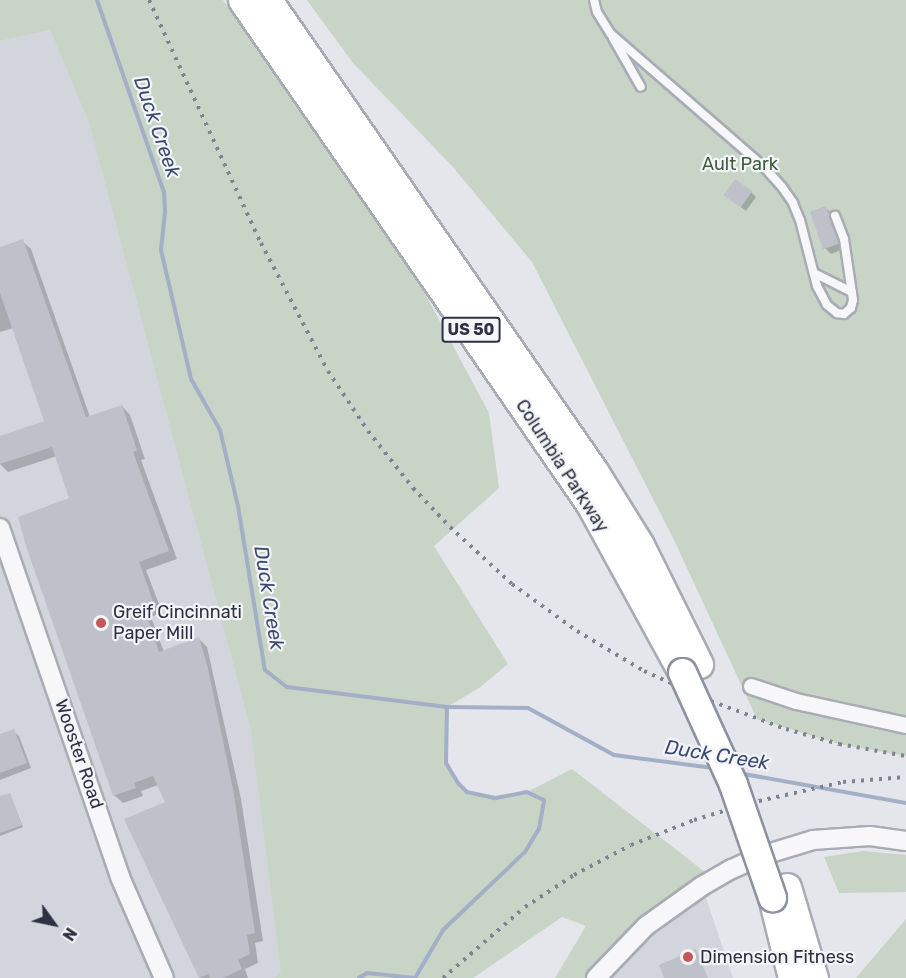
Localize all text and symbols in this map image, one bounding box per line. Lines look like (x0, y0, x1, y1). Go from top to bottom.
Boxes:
water label: Duck Creek (128, 73, 186, 181)
park label: Ault Park (702, 153, 778, 175)
road number: US 50 (441, 317, 501, 343)
street label: Columbia Parkway (511, 395, 613, 537)
water label: Duck Creek (249, 544, 289, 652)
place label: Greif Cincinnati Paper Mill (113, 602, 242, 644)
marker: Greif Cincinnati Paper Mill (94, 616, 108, 630)
street label: Wooster Road (50, 696, 108, 812)
water label: Duck Creek (663, 735, 771, 775)
north arrow (24, 894, 84, 954)
text: N (58, 924, 81, 944)
place label: Dimension Fitness (700, 946, 854, 968)
marker: Dimension Fitness (681, 950, 695, 964)

